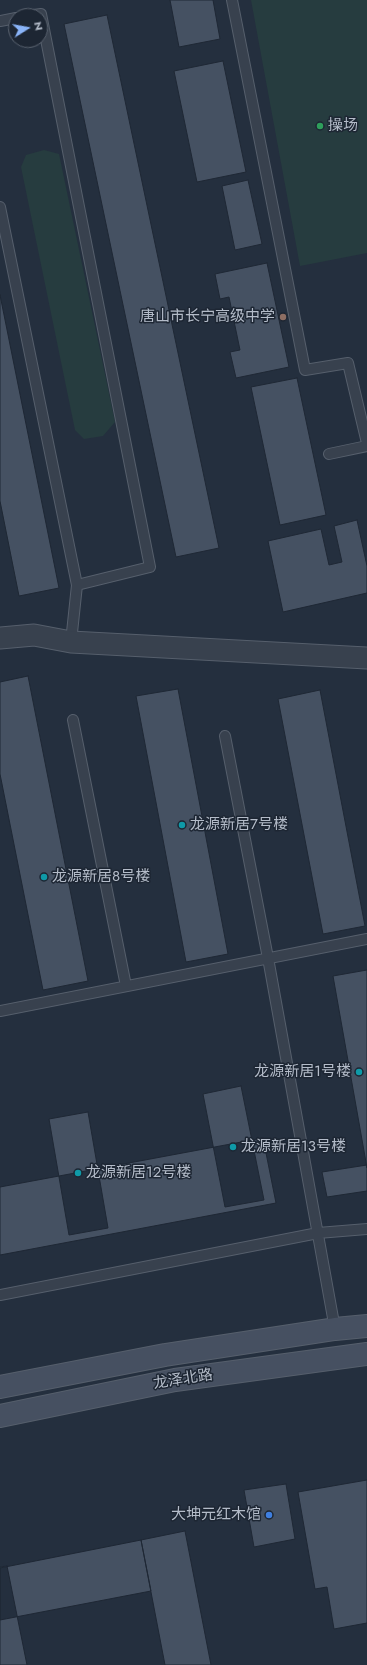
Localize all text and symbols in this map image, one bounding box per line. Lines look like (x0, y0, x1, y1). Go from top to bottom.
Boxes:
north arrow (8, 8, 48, 48)
text: N (30, 20, 47, 32)
place label: 操场 (328, 117, 358, 135)
marker: 操场 (315, 121, 325, 131)
place label: 唐山市长宁高级中学 (140, 308, 275, 326)
marker: 唐山市长宁高级中学 (278, 312, 288, 322)
place label: 龙源新居7号楼 (190, 816, 288, 834)
marker: 龙源新居7号楼 (177, 820, 187, 830)
place label: 龙源新居8号楼 (52, 868, 150, 886)
marker: 龙源新居8号楼 (39, 872, 49, 882)
place label: 龙源新居1号楼 (254, 1063, 351, 1081)
marker: 龙源新居1号楼 (354, 1067, 364, 1077)
place label: 龙源新居13号楼 (241, 1138, 346, 1156)
marker: 龙源新居13号楼 (228, 1142, 238, 1152)
place label: 龙源新居12号楼 (86, 1164, 191, 1182)
marker: 龙源新居12号楼 (73, 1168, 83, 1178)
street label: 龙泽北路 (152, 1366, 214, 1394)
place label: 大坤元红木馆 (171, 1506, 261, 1524)
marker: 大坤元红木馆 (264, 1510, 274, 1520)

